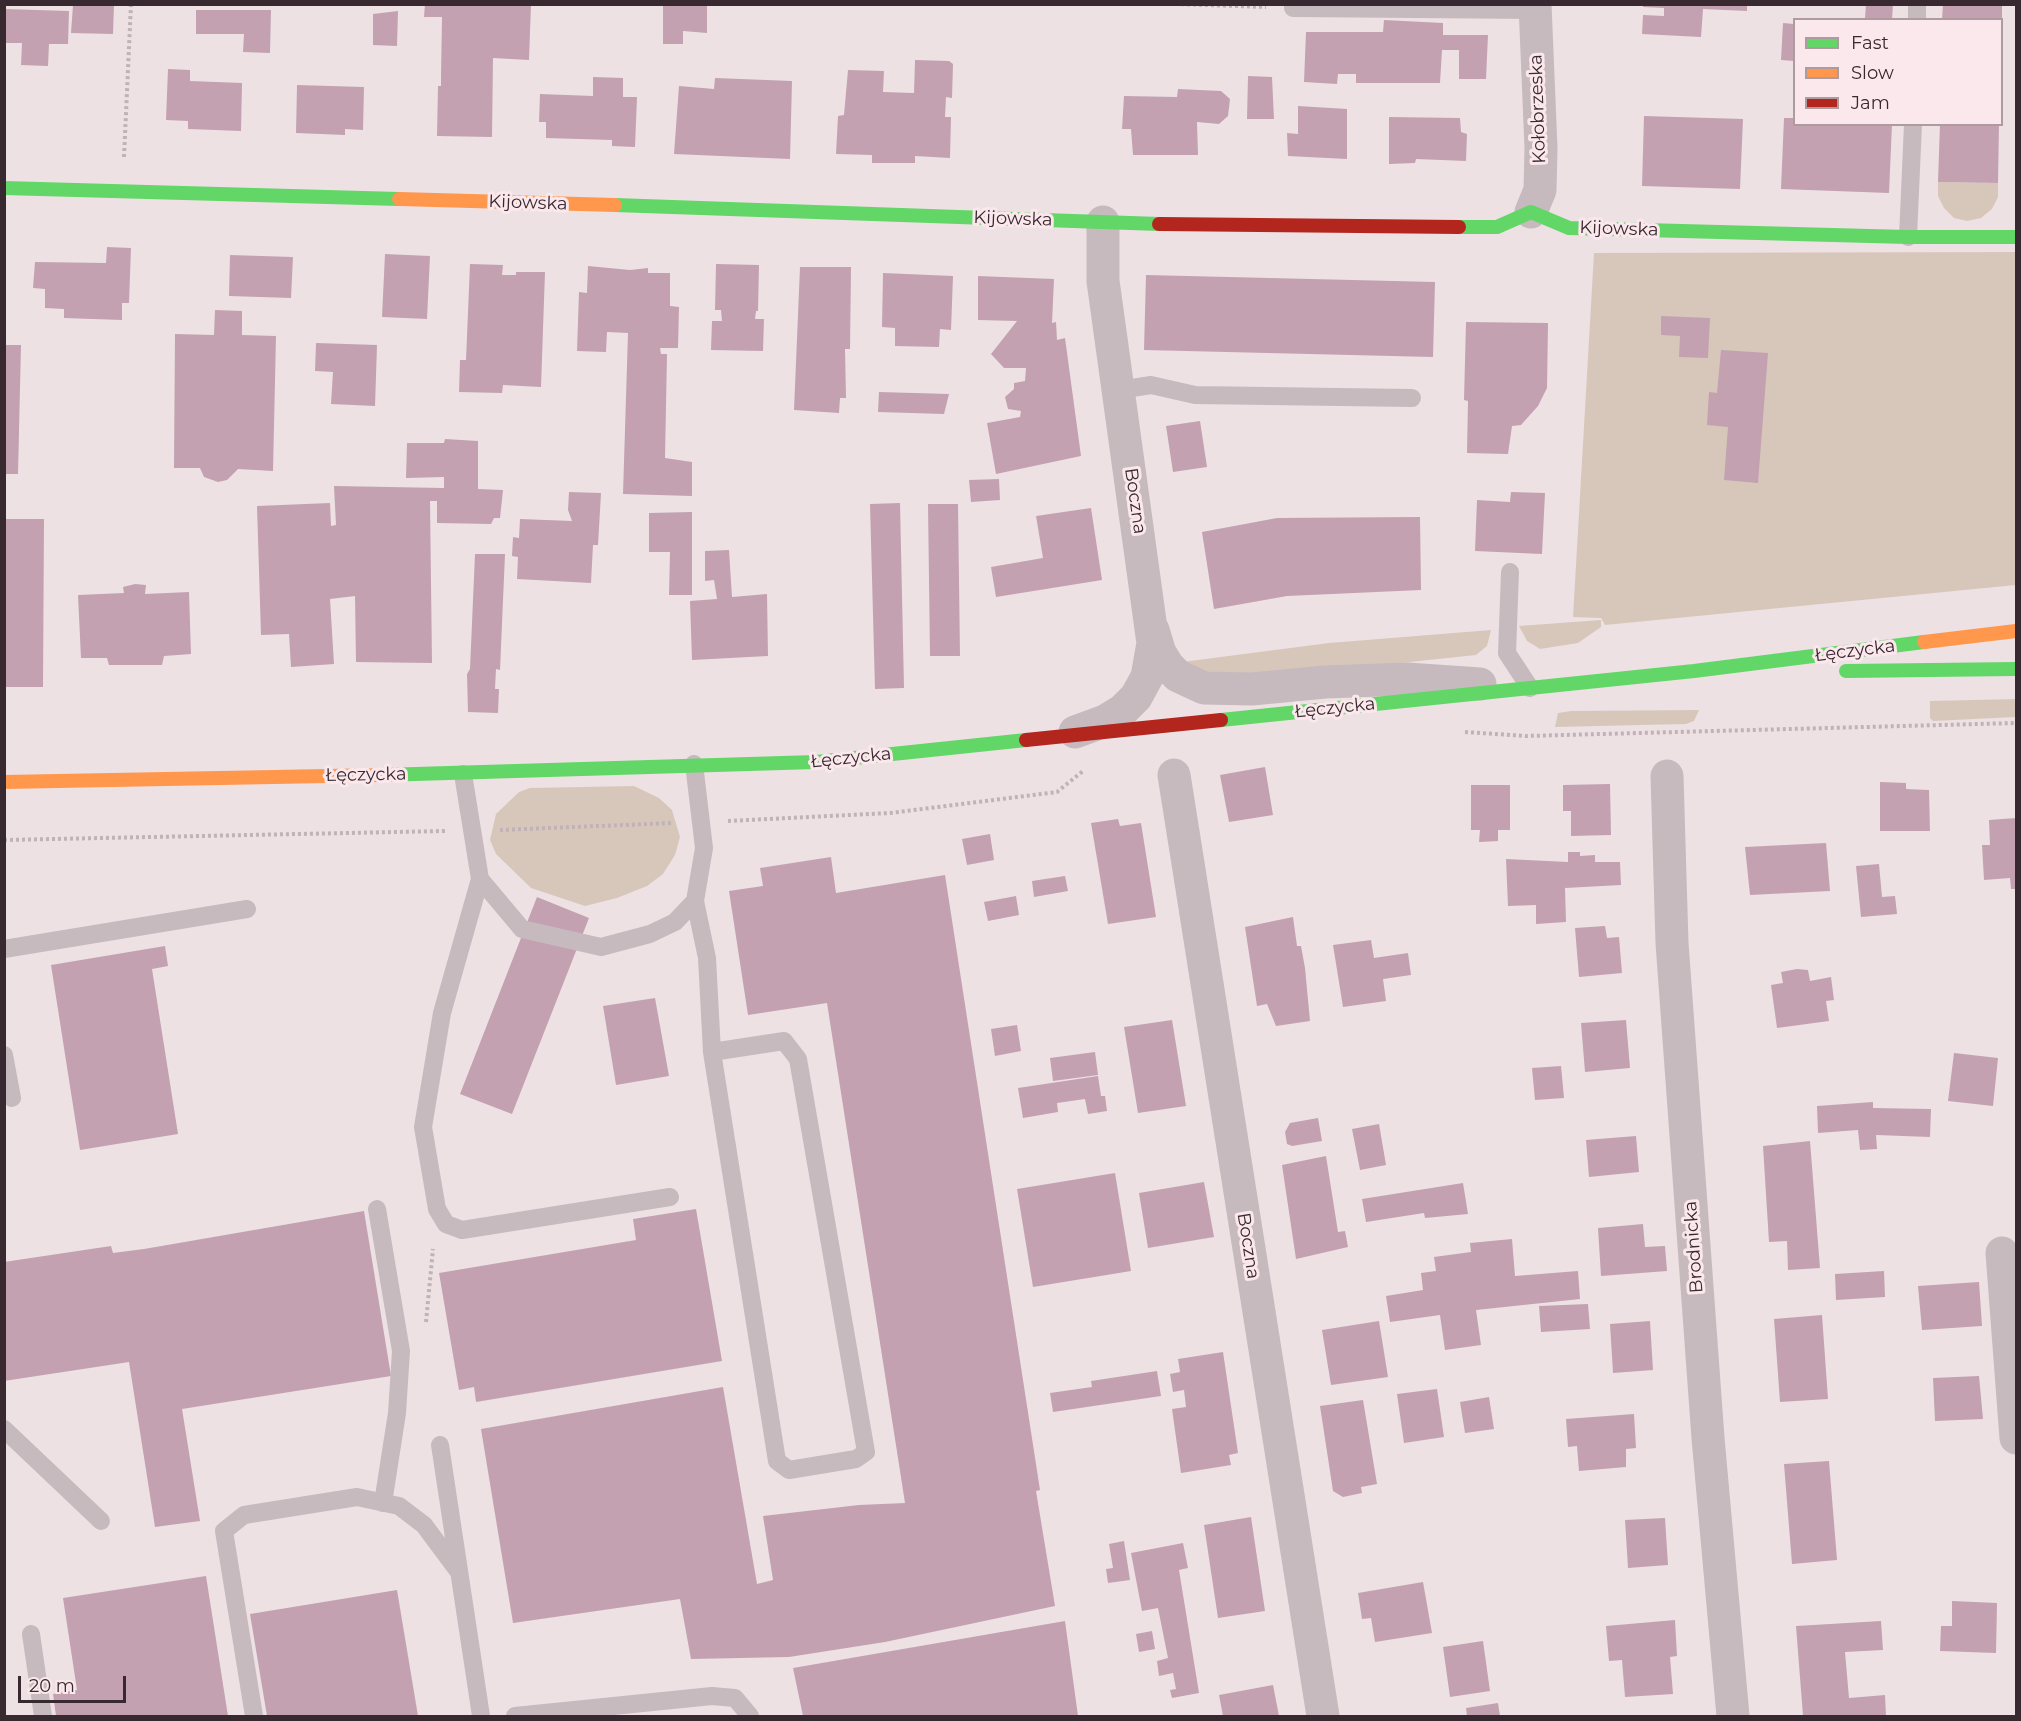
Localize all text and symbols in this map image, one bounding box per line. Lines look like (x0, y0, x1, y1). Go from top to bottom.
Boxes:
legend (1793, 18, 2003, 126)
text: Fast (1851, 32, 1889, 54)
street label: Kołobrzeska (1525, 54, 1551, 164)
text: Slow (1851, 62, 1894, 84)
text: Jam (1851, 92, 1890, 114)
street label: Kijowska (488, 191, 568, 215)
street label: Kijowska (973, 207, 1053, 231)
street label: Kijowska (1579, 217, 1659, 241)
street label: Boczna (1120, 466, 1150, 536)
street label: Łęczycka (1813, 635, 1897, 667)
street label: Łęczycka (1294, 693, 1376, 723)
street label: Łęczycka (810, 743, 892, 773)
street label: Łęczycka (325, 763, 407, 787)
street label: Brodnicka (1680, 1200, 1708, 1294)
street label: Boczna (1232, 1211, 1264, 1281)
scale bar (21, 1664, 129, 1702)
text: 20 m (29, 1675, 75, 1697)

